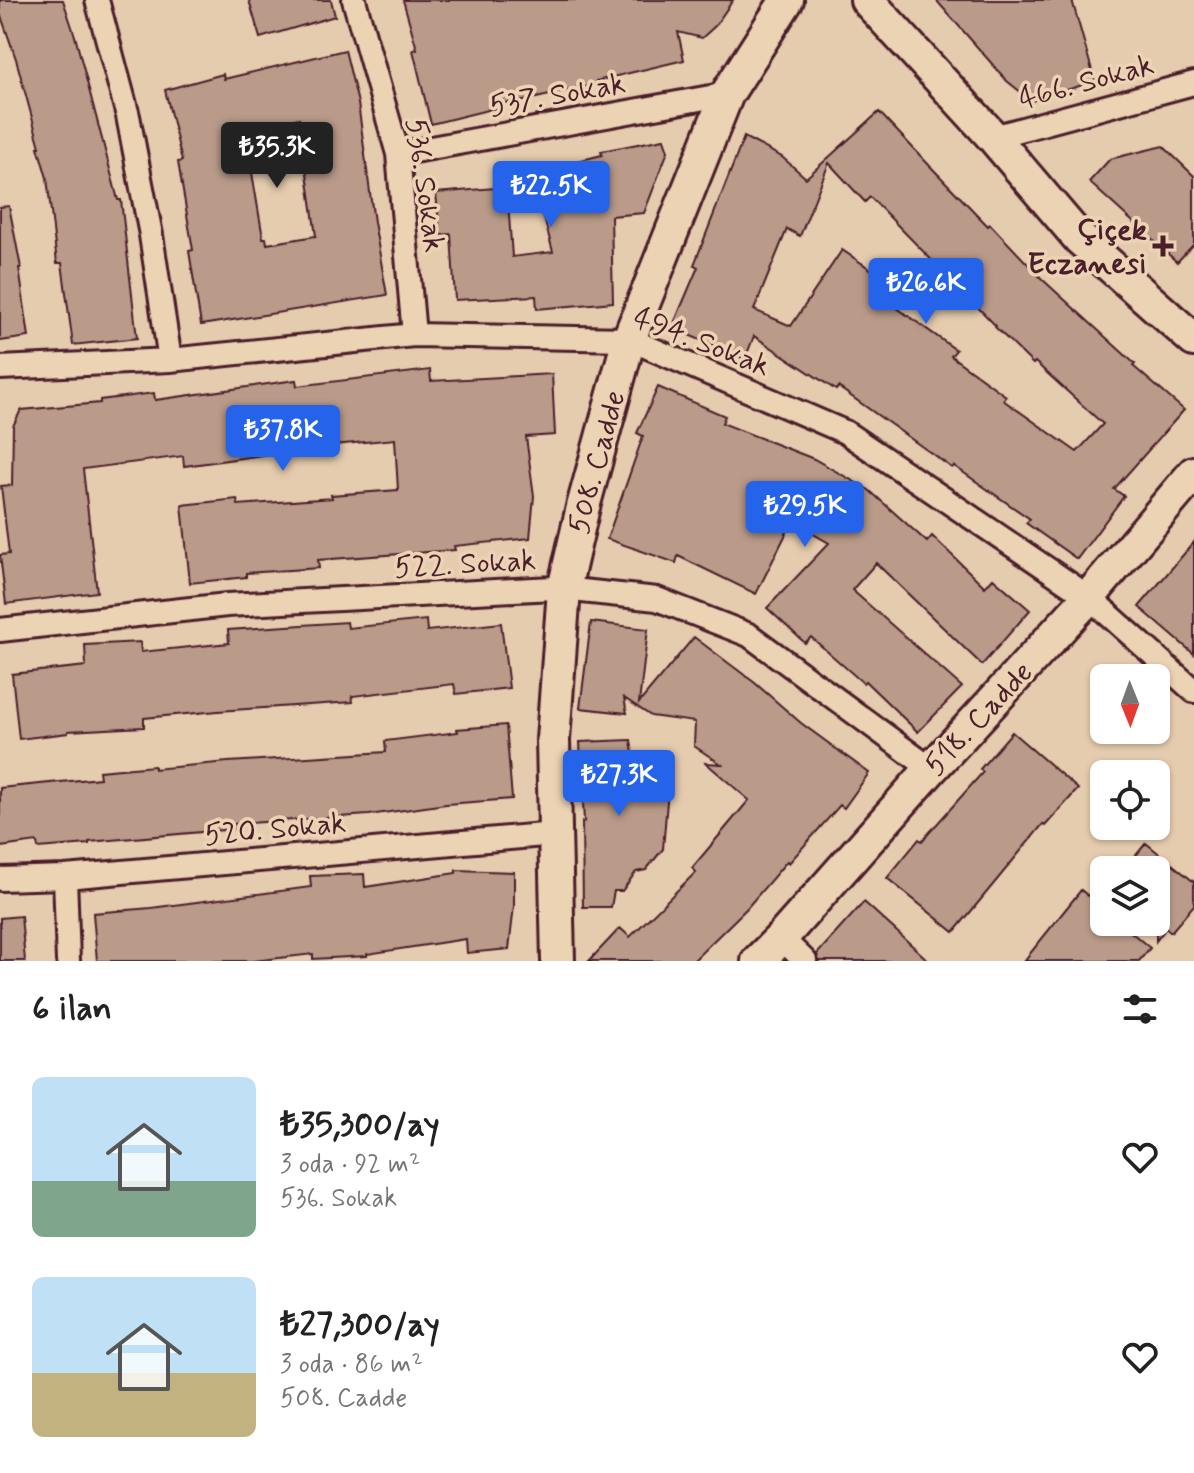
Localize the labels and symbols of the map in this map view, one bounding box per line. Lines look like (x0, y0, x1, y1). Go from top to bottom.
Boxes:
street label: 466. Sokak (1014, 46, 1158, 119)
street label: 537. Sokak (486, 64, 629, 127)
street label: 536. Sokak (396, 116, 453, 255)
pin: ₺35.3K (212, 122, 342, 190)
pin: ₺22.5K (486, 161, 616, 229)
place label: Çiçek Eczanesi (1027, 211, 1147, 284)
marker: Çiçek Eczanesi (1154, 237, 1172, 255)
pin: ₺26.6K (861, 258, 991, 326)
street label: 494. Sokak (628, 299, 775, 386)
street label: 508. Cadde (560, 386, 635, 538)
pin: ₺37.8K (218, 405, 348, 473)
pin: ₺29.5K (740, 481, 870, 549)
street label: 522. Sokak (393, 541, 537, 588)
street label: 518. Cadde (916, 654, 1042, 784)
north arrow (1090, 664, 1170, 744)
pin: ₺27.3K (554, 750, 684, 818)
street label: 520. Sokak (203, 804, 348, 855)

